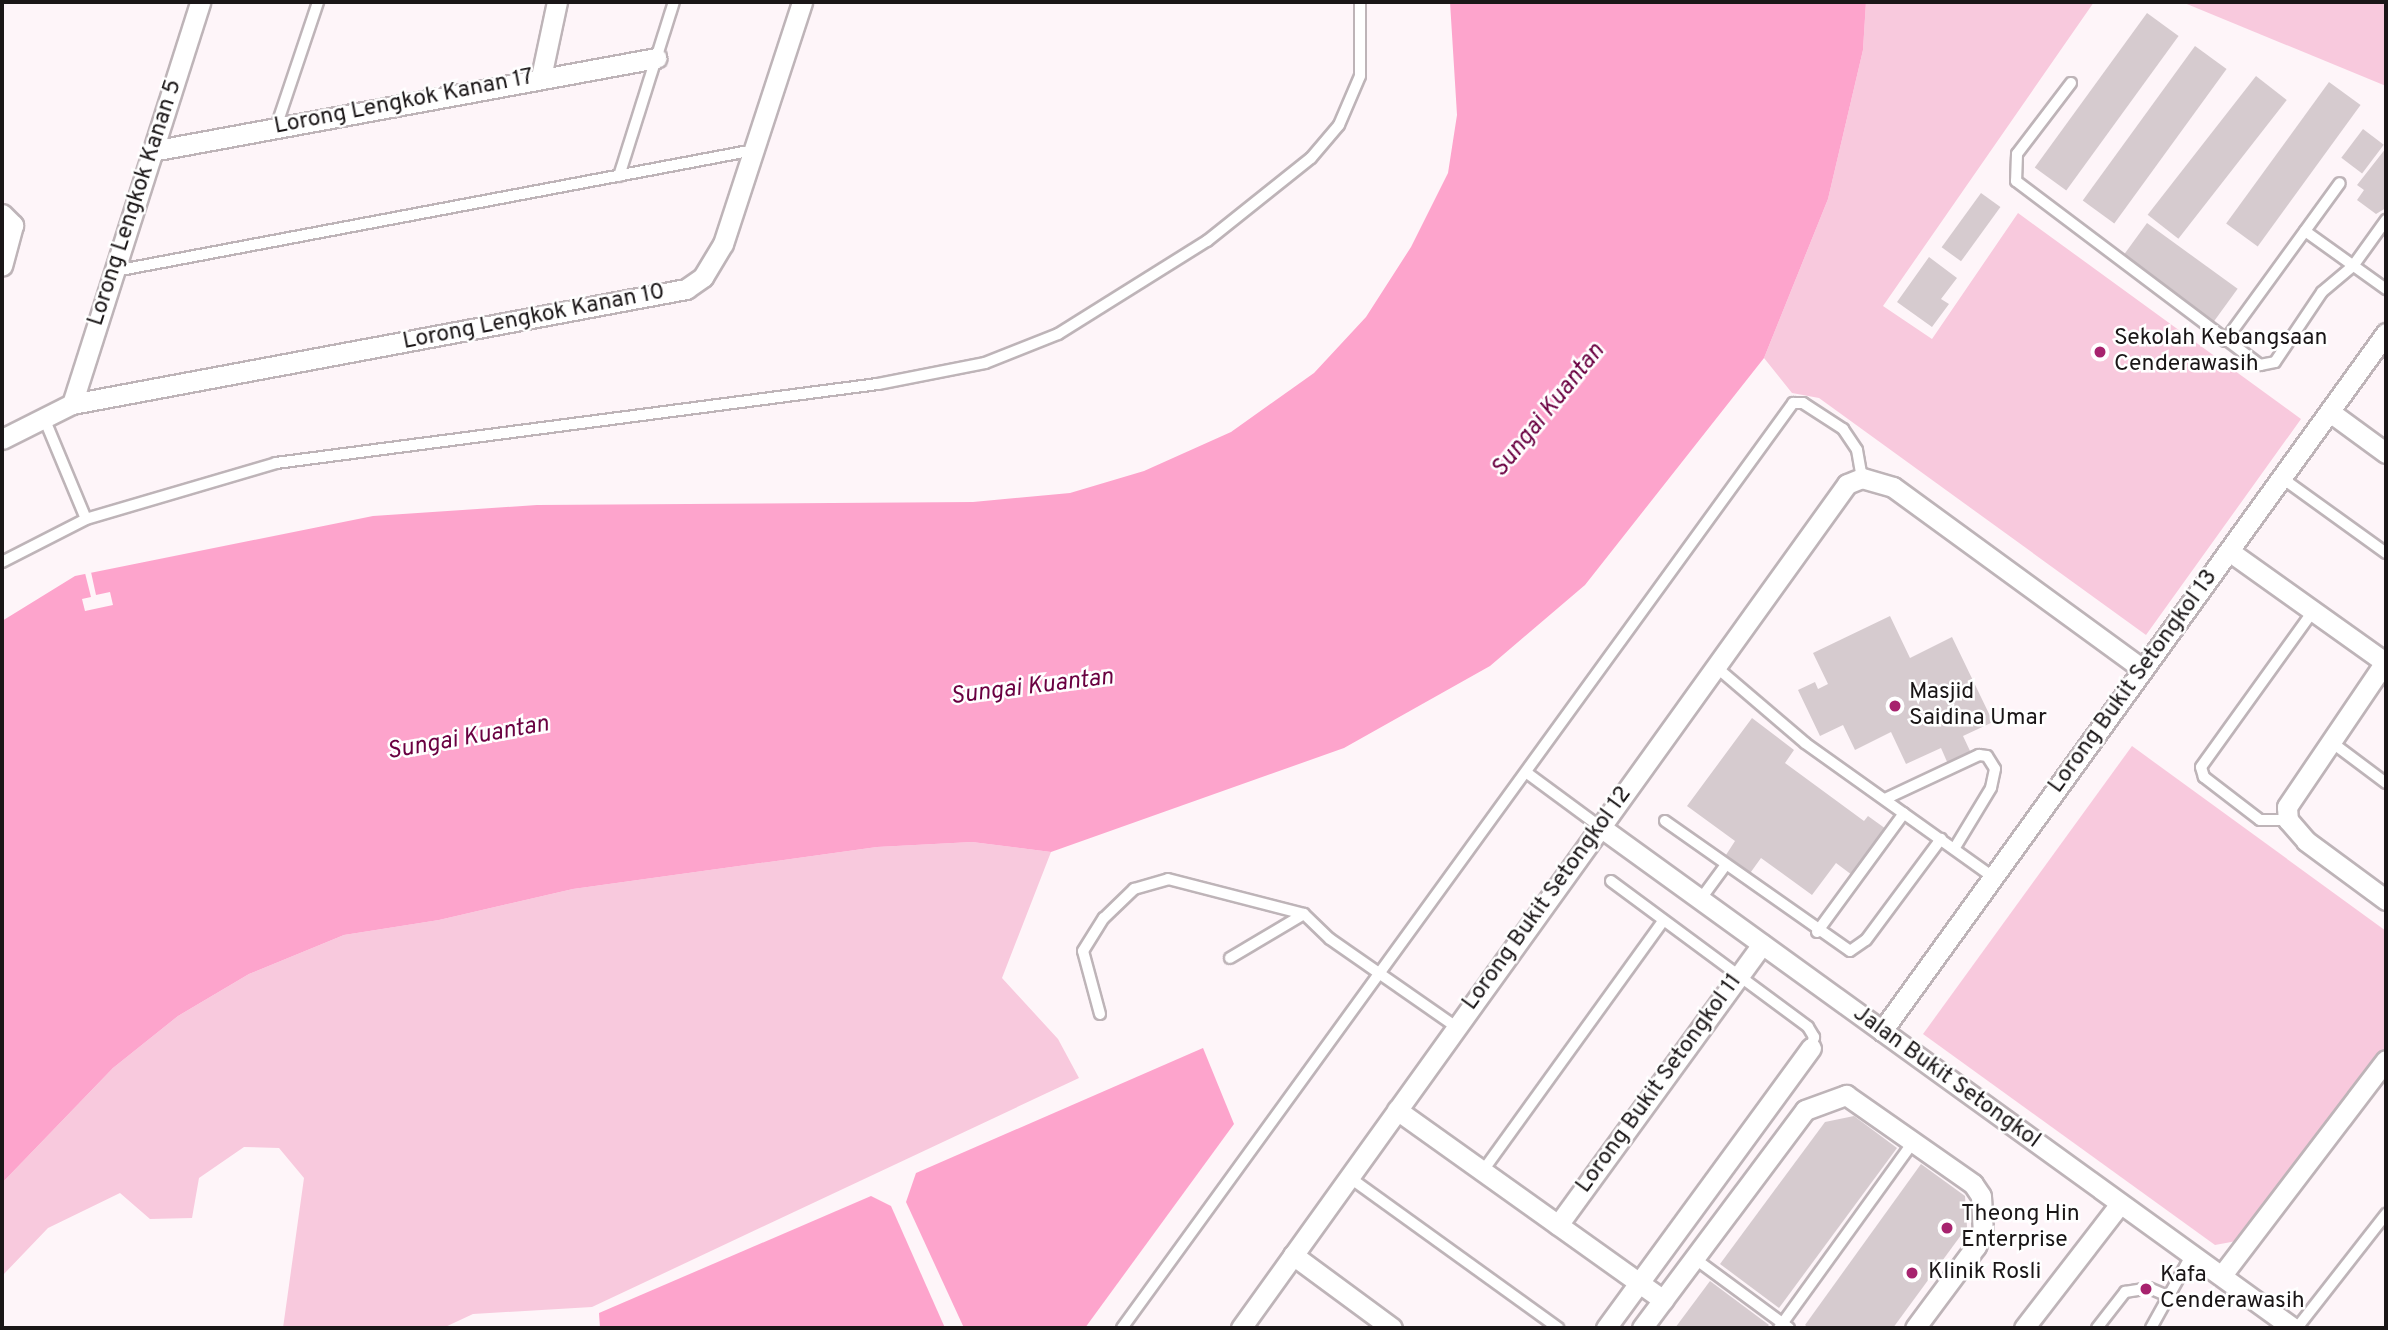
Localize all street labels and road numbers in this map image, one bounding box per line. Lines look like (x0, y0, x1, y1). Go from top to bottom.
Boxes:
street label: Lorong Lengkok Kanan 17 (272, 64, 536, 142)
street label: Lorong Lengkok Kanan 5 (83, 76, 189, 330)
street label: Lorong Lengkok Kanan 10 (401, 279, 667, 357)
street label: Lorong Bukit Setongkol 13 (2044, 565, 2224, 799)
street label: Lorong Bukit Setongkol 12 (1458, 782, 1638, 1016)
street label: Lorong Bukit Setongkol 11 (1571, 969, 1749, 1199)
street label: Jalan Bukit Setongkol (1847, 1001, 2045, 1155)

